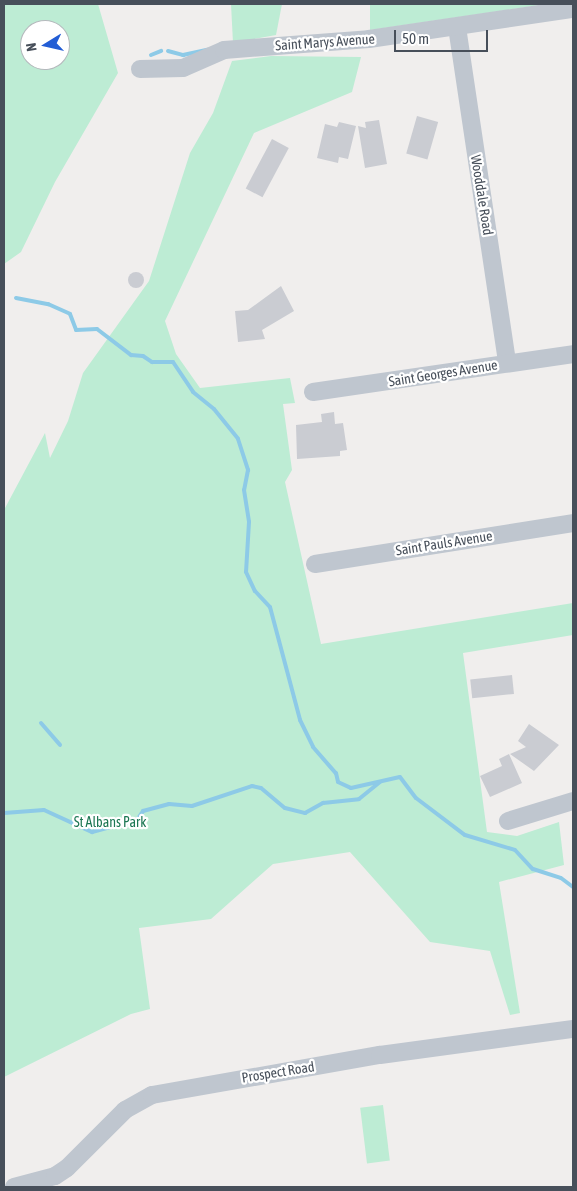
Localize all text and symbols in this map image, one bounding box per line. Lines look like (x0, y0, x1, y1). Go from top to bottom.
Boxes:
north arrow (20, 20, 70, 70)
scale bar (397, 20, 491, 52)
street label: Saint Marys Avenue (275, 30, 375, 54)
text: 50 m (402, 30, 429, 47)
text: N (23, 42, 40, 53)
street label: Wooddale Road (467, 154, 497, 236)
street label: Saint Georges Avenue (387, 356, 499, 390)
street label: Saint Pauls Avenue (395, 527, 493, 559)
park label: St Albans Park (74, 814, 146, 830)
street label: Prospect Road (240, 1058, 316, 1086)

